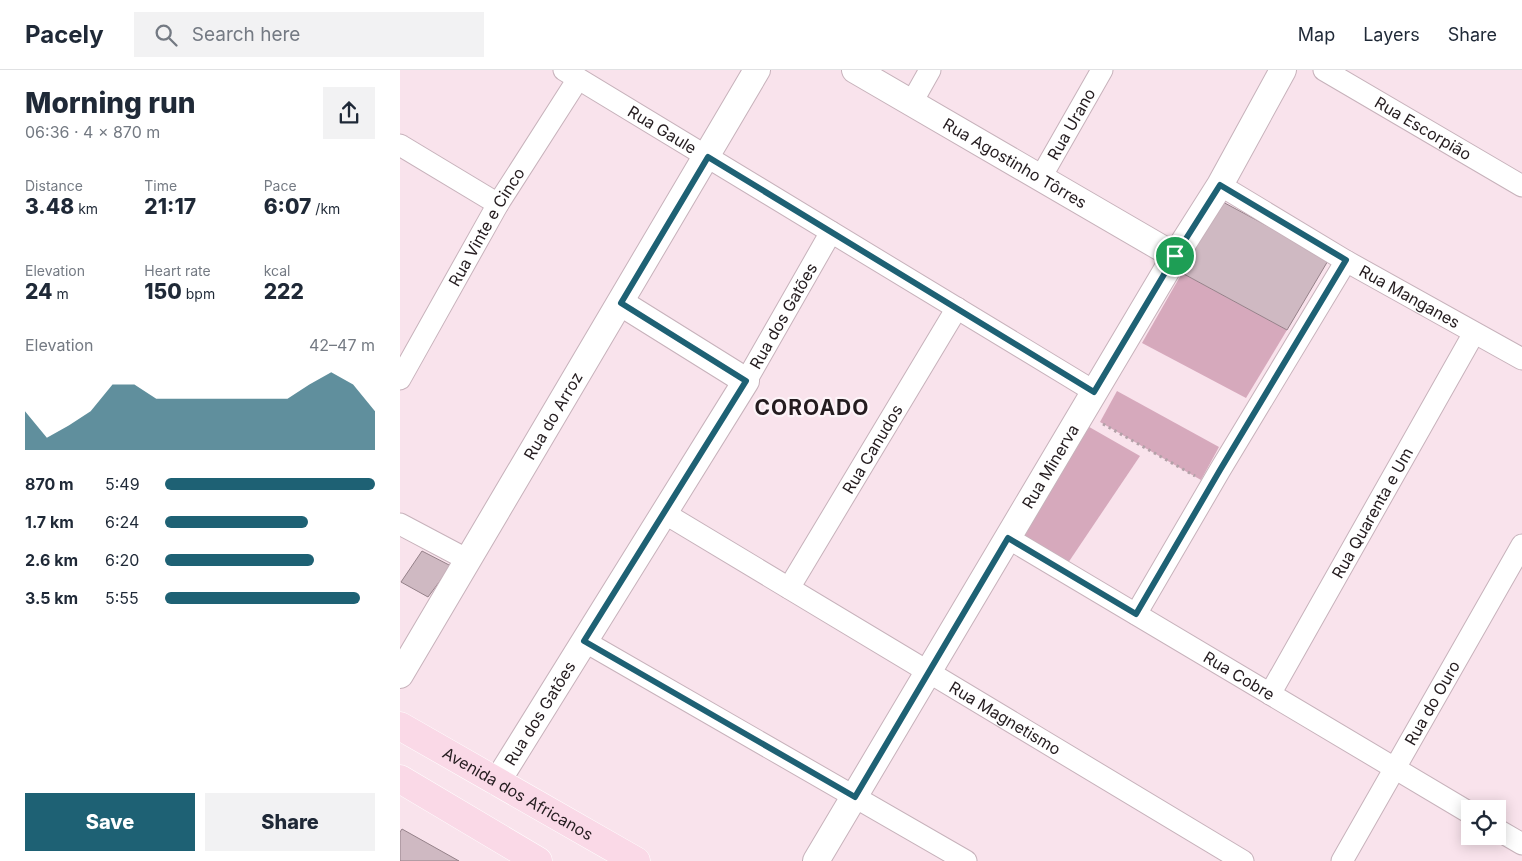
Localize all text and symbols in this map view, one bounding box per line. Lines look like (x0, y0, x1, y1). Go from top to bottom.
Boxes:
search box (134, 12, 484, 57)
text: Pacely (25, 20, 104, 49)
icon: search (152, 21, 180, 49)
text: Search here (192, 23, 300, 46)
text: Map (1298, 24, 1335, 45)
text: Layers (1363, 24, 1420, 45)
text: Share (1448, 24, 1497, 45)
street label: Rua Urano (1043, 85, 1100, 163)
text: Morning run (25, 86, 195, 120)
button: share (323, 87, 375, 139)
street label: Rua Escorpião (1371, 92, 1475, 164)
street label: Rua Gaule (624, 101, 700, 158)
street label: Rua Agostinho Tôrres (940, 113, 1090, 213)
text: 06:36 · 4 × 870 m (25, 122, 160, 142)
street label: Rua Vinte e Cinco (444, 164, 529, 290)
text: Distance (25, 177, 83, 194)
text: Time (144, 177, 177, 194)
text: Pace (264, 177, 297, 194)
text: 3.48 (25, 194, 74, 219)
text: 21:17 (144, 194, 196, 219)
text: 6:07 (264, 194, 311, 219)
text: km (74, 200, 98, 217)
text: /km (311, 200, 340, 217)
pin (1154, 235, 1196, 277)
icon: arrive (1161, 242, 1189, 270)
street label: Rua dos Gatões (745, 259, 821, 372)
street label: Rua Manganes (1356, 260, 1464, 332)
text: Elevation (25, 262, 85, 279)
text: Heart rate (144, 262, 211, 279)
text: kcal (264, 262, 290, 279)
text: 24 (25, 279, 53, 304)
text: 150 (144, 279, 182, 304)
text: 222 (264, 279, 304, 304)
text: m (53, 285, 69, 302)
text: bpm (182, 285, 215, 302)
text: Elevation (25, 335, 94, 355)
text: 42–47 m (309, 335, 375, 355)
street label: Rua do Arroz (519, 368, 587, 463)
district label: COROADO (755, 395, 869, 420)
street label: Rua Canudos (838, 401, 907, 497)
street label: Rua Minerva (1018, 421, 1083, 512)
street label: Rua Quarenta e Um (1327, 444, 1417, 582)
text: 870 m (25, 474, 74, 494)
text: 5:49 (105, 474, 140, 494)
text: 1.7 km (25, 512, 74, 532)
text: 6:24 (105, 512, 139, 532)
text: 2.6 km (25, 550, 78, 570)
text: 6:20 (105, 550, 139, 570)
text: 3.5 km (25, 588, 78, 608)
text: 5:55 (105, 588, 139, 608)
street label: Rua Cobre (1200, 647, 1278, 704)
street label: Rua dos Gatões (500, 657, 580, 769)
street label: Rua do Ouro (1400, 657, 1464, 749)
street label: Rua Magnetismo (946, 677, 1064, 759)
street label: Avenida dos Africanos (439, 743, 597, 844)
button: Save (25, 793, 195, 851)
button: Share (205, 793, 375, 851)
map controls (1461, 800, 1506, 845)
button: locate (1461, 800, 1506, 845)

